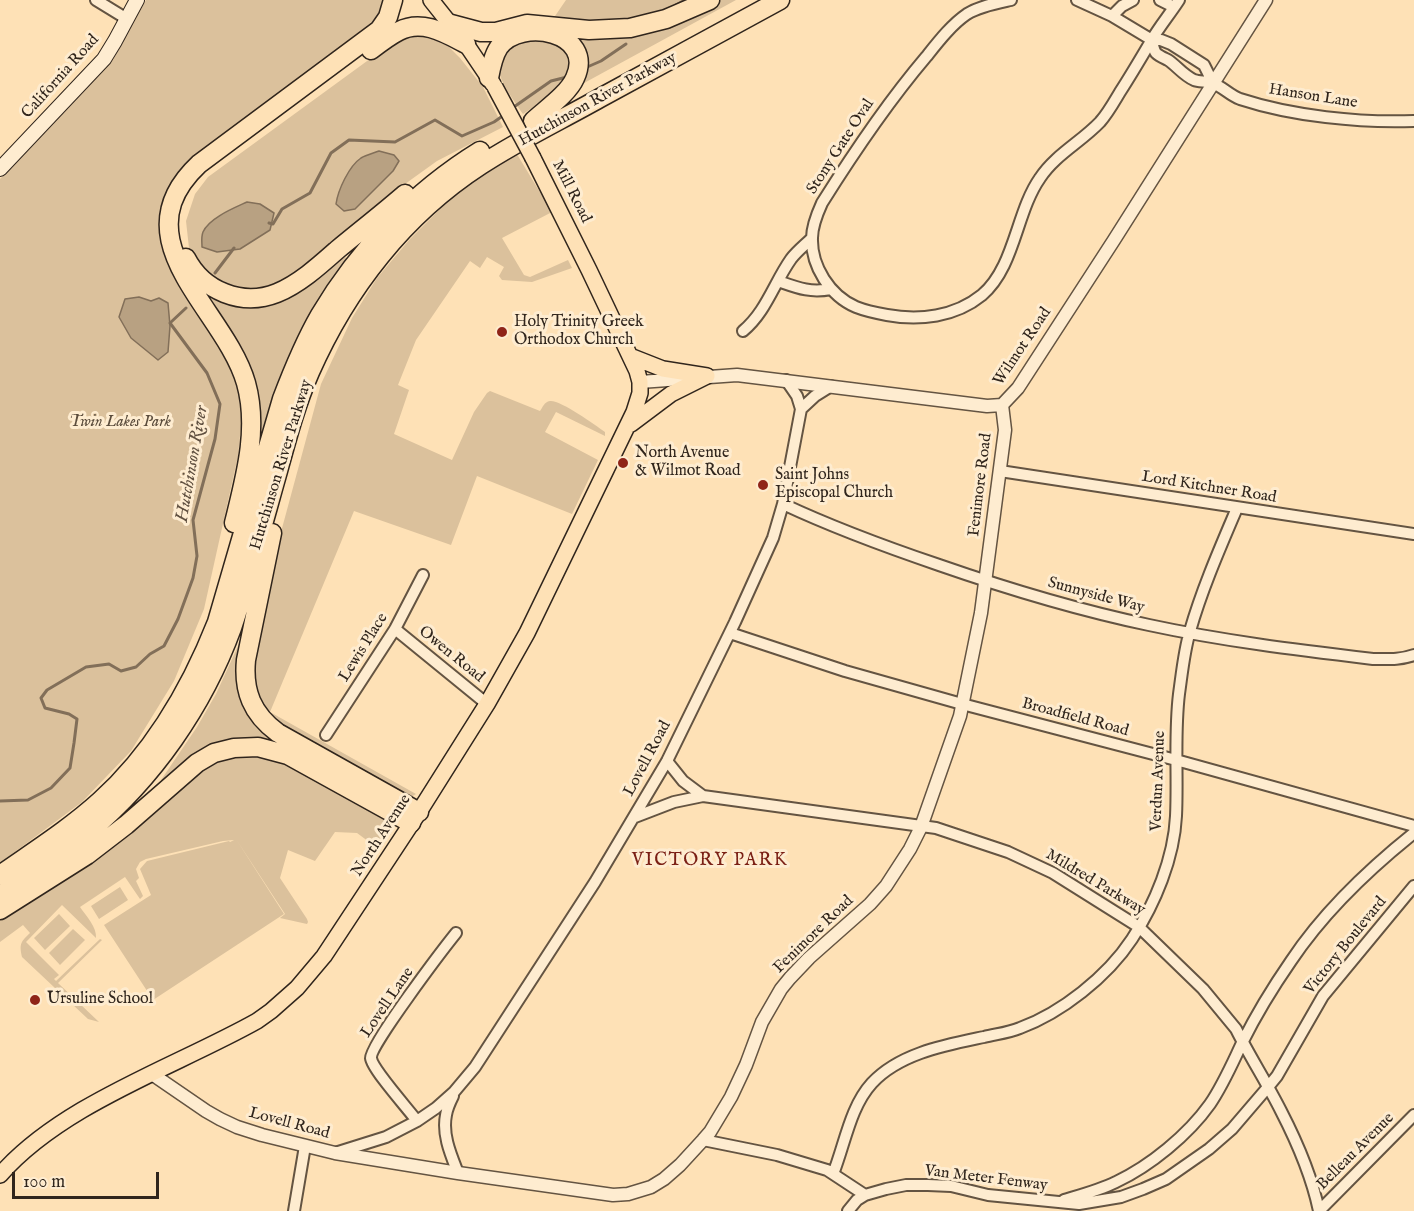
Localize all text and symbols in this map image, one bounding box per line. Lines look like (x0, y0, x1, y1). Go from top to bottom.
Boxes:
street label: California Road (18, 31, 104, 123)
street label: Hutchinson River Parkway (516, 49, 680, 151)
street label: Hanson Lane (1267, 81, 1359, 113)
street label: Stony Gate Oval (803, 96, 879, 198)
street label: Mill Road (547, 157, 595, 227)
street label: Wilmot Road (990, 304, 1056, 390)
place label: Holy Trinity Greek Orthodox Church (514, 313, 644, 351)
marker: Holy Trinity Greek Orthodox Church (495, 325, 509, 339)
street label: Hutchinson River Parkway (247, 377, 317, 553)
water label: Hutchinson River (172, 404, 214, 524)
park label: Twin Lakes Park (69, 413, 171, 433)
street label: Fenimore Road (965, 432, 997, 538)
place label: North Avenue & Wilmot Road (635, 444, 741, 482)
marker: North Avenue & Wilmot Road (616, 456, 630, 470)
place label: Saint Johns Episcopal Church (775, 466, 893, 504)
street label: Lord Kitchner Road (1140, 468, 1278, 508)
marker: Saint Johns Episcopal Church (756, 478, 770, 492)
street label: Sunnyside Way (1046, 574, 1146, 618)
street label: Lewis Place (335, 610, 393, 686)
street label: Owen Road (414, 623, 488, 687)
street label: Broadfield Road (1020, 695, 1130, 741)
street label: Lovell Road (620, 718, 676, 800)
street label: Verdun Avenue (1148, 730, 1170, 832)
street label: North Avenue (348, 791, 416, 881)
street label: Mildred Parkway (1042, 846, 1148, 920)
district label: VICTORY PARK (632, 850, 788, 872)
street label: Fenimore Road (770, 892, 858, 978)
street label: Victory Boulevard (1301, 893, 1391, 999)
street label: Lovell Lane (357, 964, 419, 1042)
place label: Ursuline School (47, 990, 153, 1010)
marker: Ursuline School (28, 993, 42, 1007)
street label: Lovell Road (247, 1104, 331, 1144)
street label: Belleau Avenue (1313, 1109, 1399, 1195)
scale bar (15, 1160, 162, 1198)
street label: Van Meter Fenway (923, 1162, 1049, 1196)
text: 100 m (23, 1171, 65, 1194)

